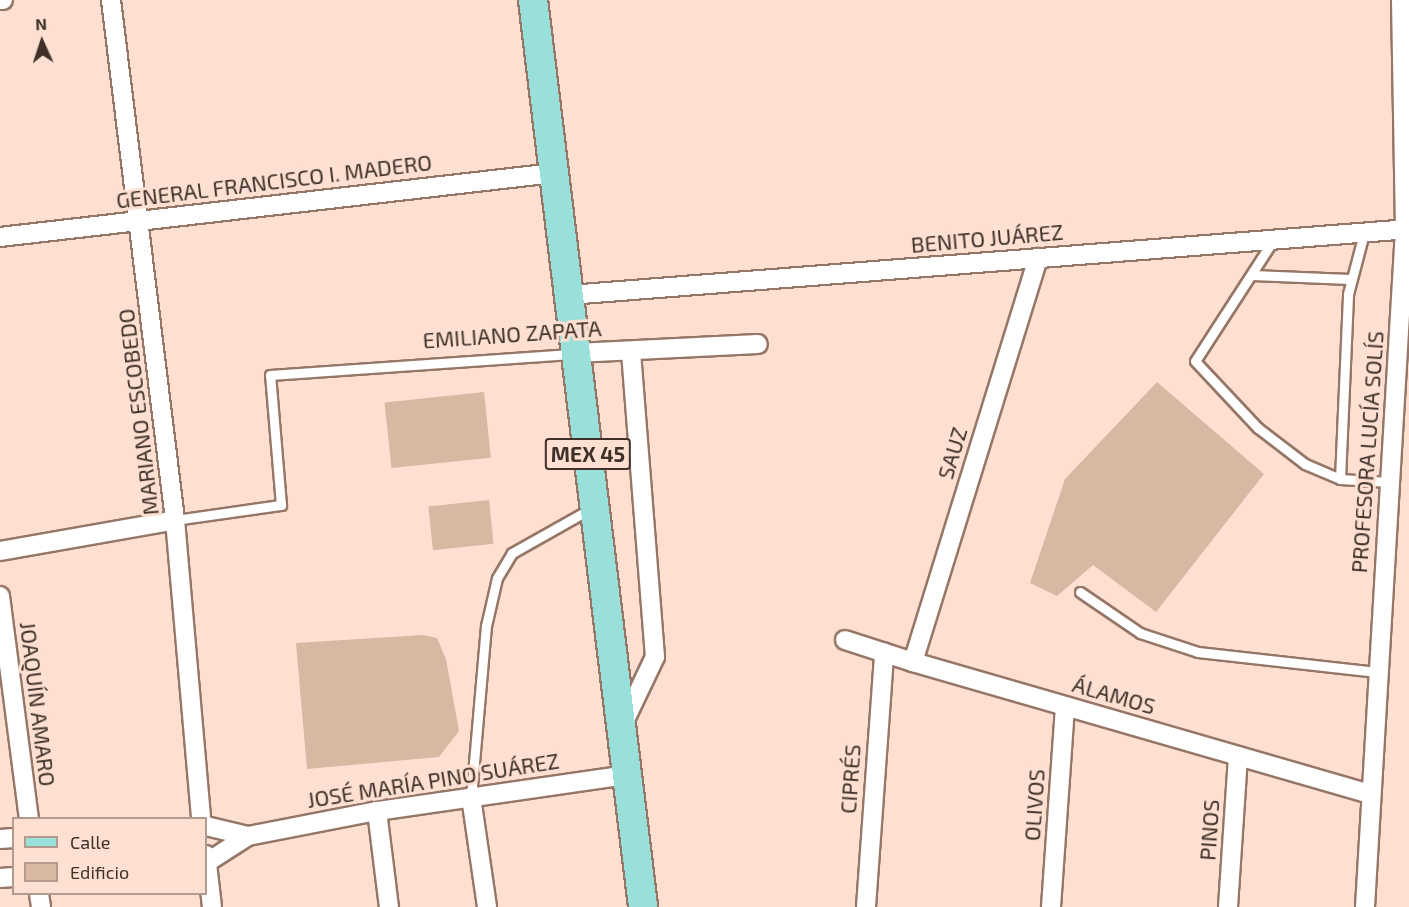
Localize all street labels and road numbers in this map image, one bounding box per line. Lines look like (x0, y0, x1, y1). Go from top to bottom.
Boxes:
street label: GENERAL FRANCISCO I. MADERO (114, 148, 434, 214)
street label: BENITO JUÁREZ (909, 218, 1065, 258)
street label: MARIANO ESCOBEDO (112, 307, 164, 517)
street label: EMILIANO ZAPATA (422, 315, 602, 353)
street label: PROFESORA LUCÍA SOLÍS (1345, 330, 1389, 574)
street label: SAUZ (932, 424, 972, 482)
road number: MEX 45 (544, 436, 632, 472)
street label: JOAQUÍN AMARO (15, 620, 61, 788)
street label: ÁLAMOS (1070, 671, 1158, 719)
street label: CIPRÉS (834, 743, 866, 815)
street label: JOSÉ MARÍA PINO SUÁREZ (305, 747, 561, 813)
street label: OLIVOS (1018, 768, 1050, 842)
street label: PINOS (1194, 799, 1224, 861)

